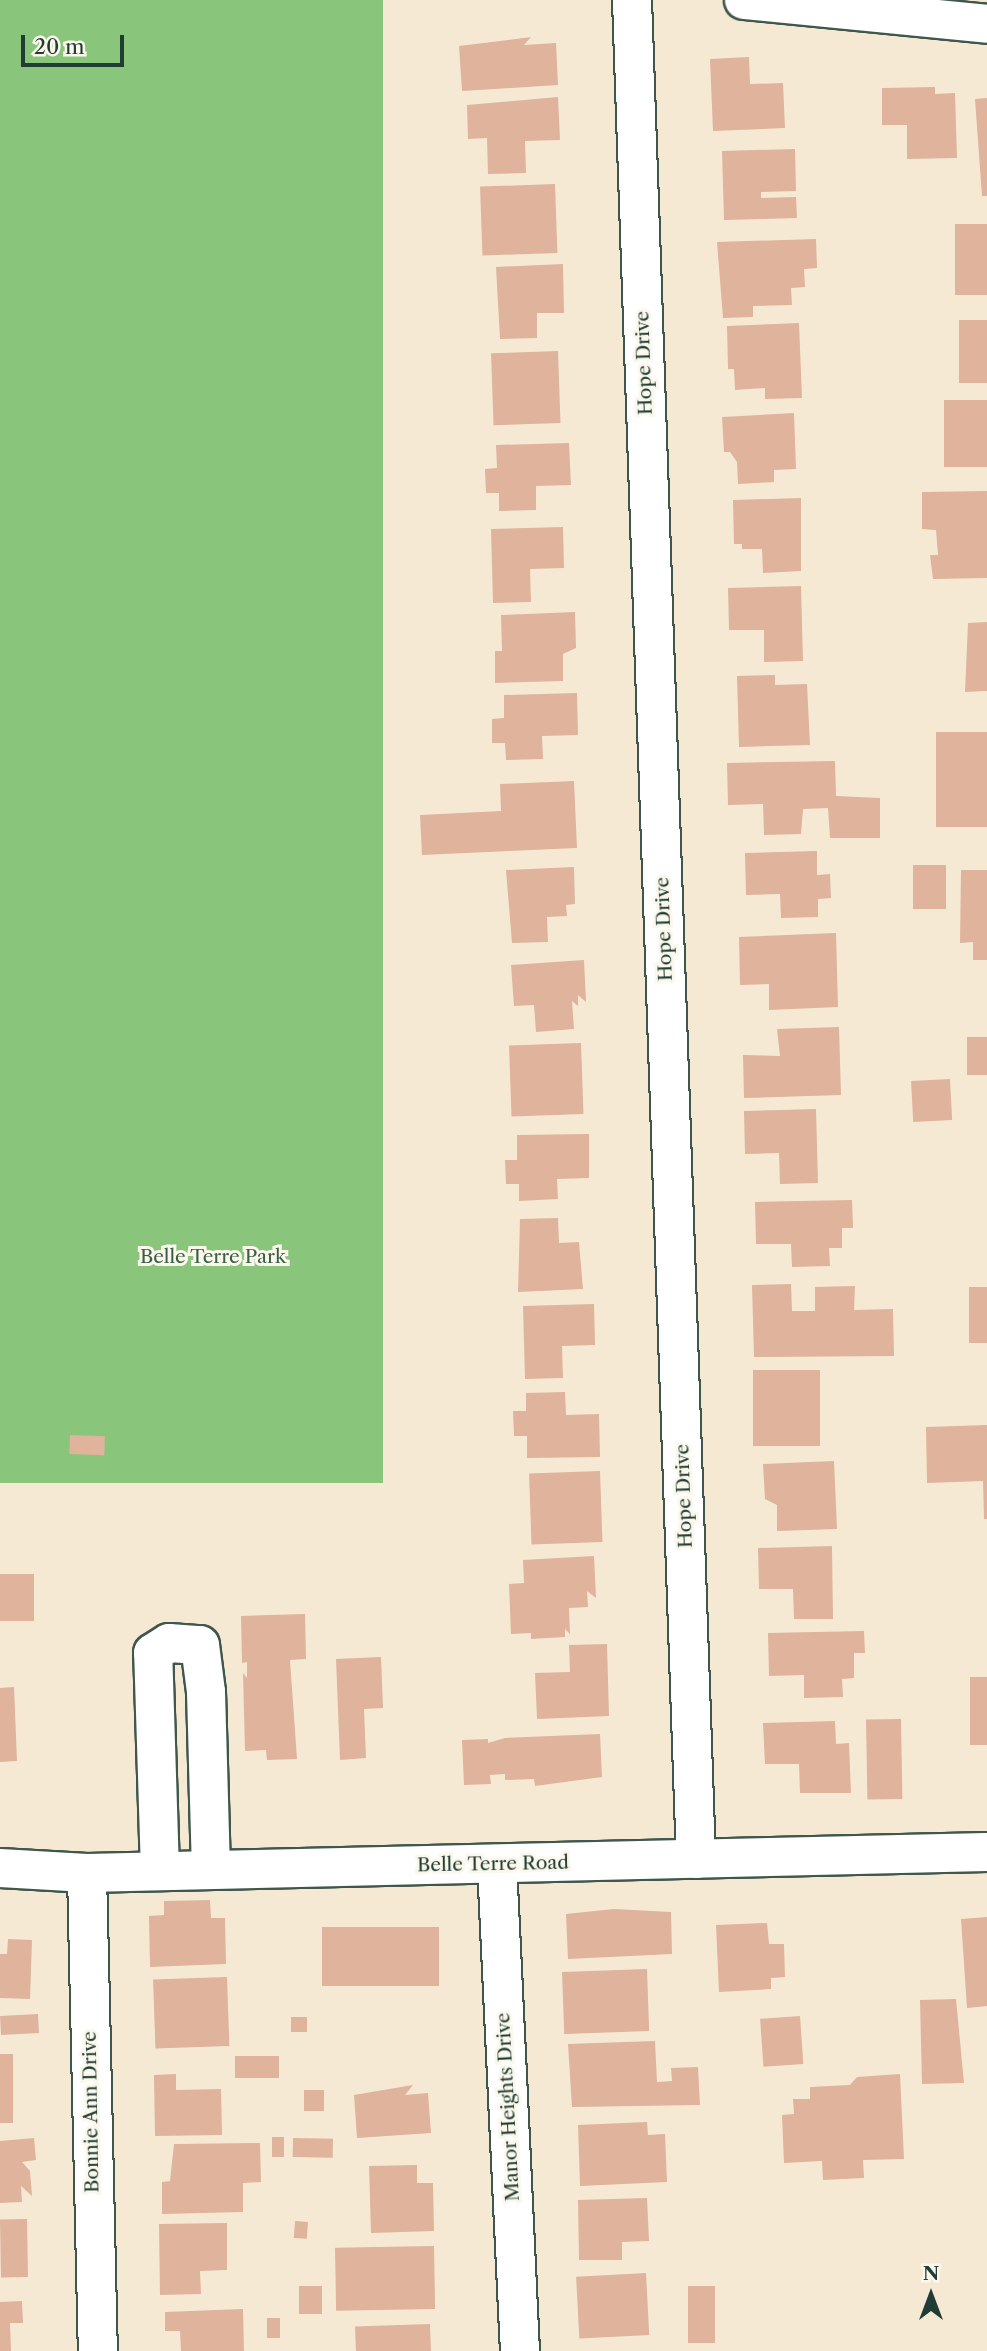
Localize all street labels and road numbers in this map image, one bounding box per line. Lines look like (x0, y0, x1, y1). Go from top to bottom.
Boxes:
street label: Hope Drive (631, 311, 657, 415)
street label: Hope Drive (651, 877, 677, 981)
street label: Hope Drive (671, 1444, 697, 1548)
street label: Belle Terre Road (417, 1851, 569, 1877)
street label: Manor Heights Drive (492, 2012, 524, 2202)
street label: Bonnie Ann Drive (78, 2031, 104, 2193)

